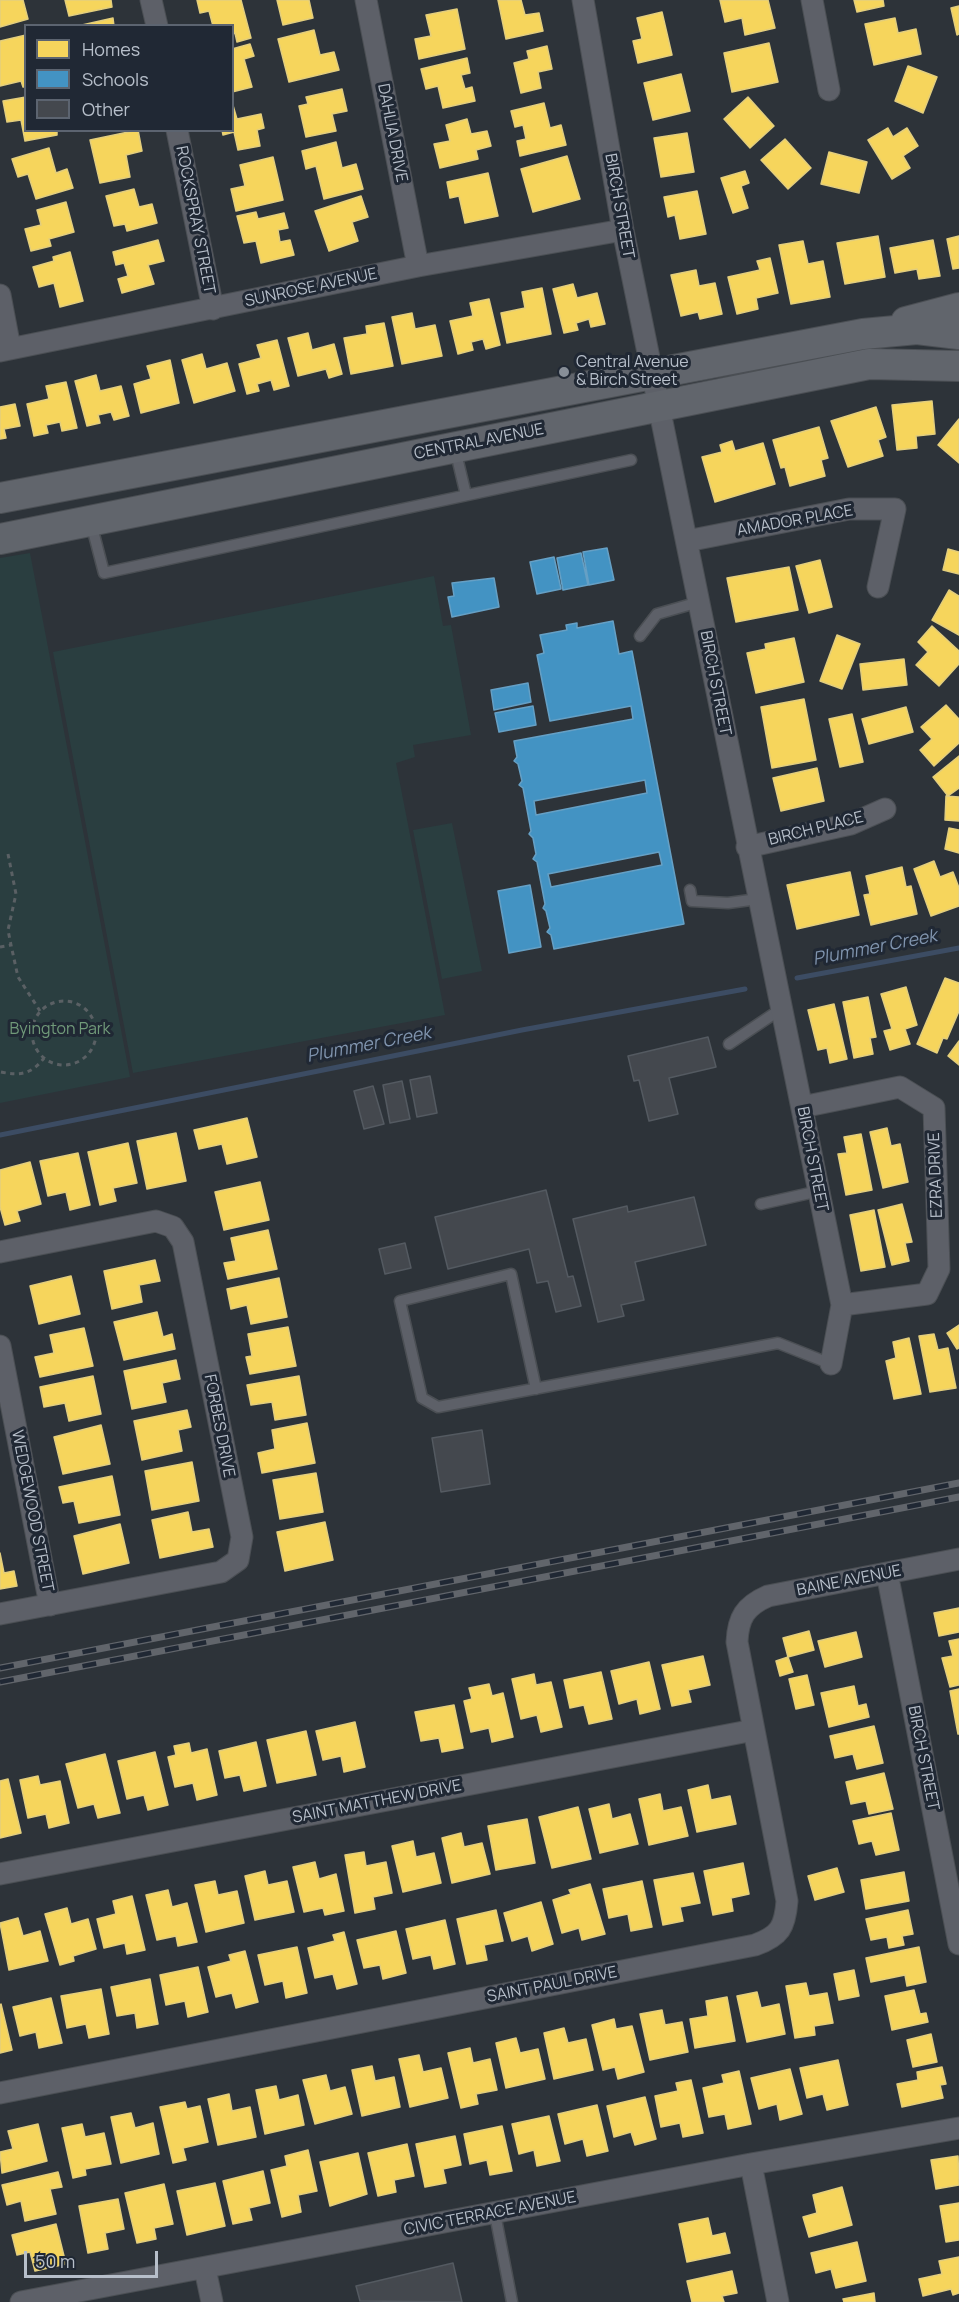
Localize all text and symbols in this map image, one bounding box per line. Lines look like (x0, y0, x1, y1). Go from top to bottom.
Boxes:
legend (24, 24, 234, 132)
text: Homes (82, 37, 140, 61)
text: Schools (82, 67, 149, 91)
street label: DAHLIA DRIVE (373, 82, 411, 184)
text: Other (82, 97, 130, 121)
street label: ROCKSPRAY STREET (171, 144, 219, 296)
street label: BIRCH STREET (600, 152, 638, 260)
street label: SUNROSE AVENUE (243, 265, 379, 311)
place label: Central Avenue & Birch Street (576, 353, 689, 391)
marker: Central Avenue & Birch Street (557, 365, 571, 379)
street label: CENTRAL AVENUE (413, 420, 545, 464)
street label: AMADOR PLACE (735, 501, 855, 541)
street label: BIRCH STREET (695, 629, 735, 737)
street label: BIRCH PLACE (766, 808, 866, 850)
water label: Plummer Creek (811, 925, 939, 971)
park label: Byington Park (9, 1020, 111, 1040)
water label: Plummer Creek (305, 1022, 433, 1068)
street label: BIRCH STREET (792, 1105, 832, 1213)
street label: EZRA DRIVE (925, 1132, 947, 1218)
street label: FORBES DRIVE (200, 1373, 238, 1479)
street label: WEDGEWOOD STREET (7, 1429, 57, 1593)
street label: BAINE AVENUE (795, 1561, 903, 1601)
street label: BIRCH STREET (903, 1704, 943, 1812)
street label: SAINT MATTHEW DRIVE (291, 1776, 463, 1828)
street label: SAINT PAUL DRIVE (485, 1963, 619, 2007)
street label: CIVIC TERRACE AVENUE (402, 2188, 578, 2240)
scale bar (27, 2239, 160, 2277)
text: 50 m (35, 2249, 75, 2273)

